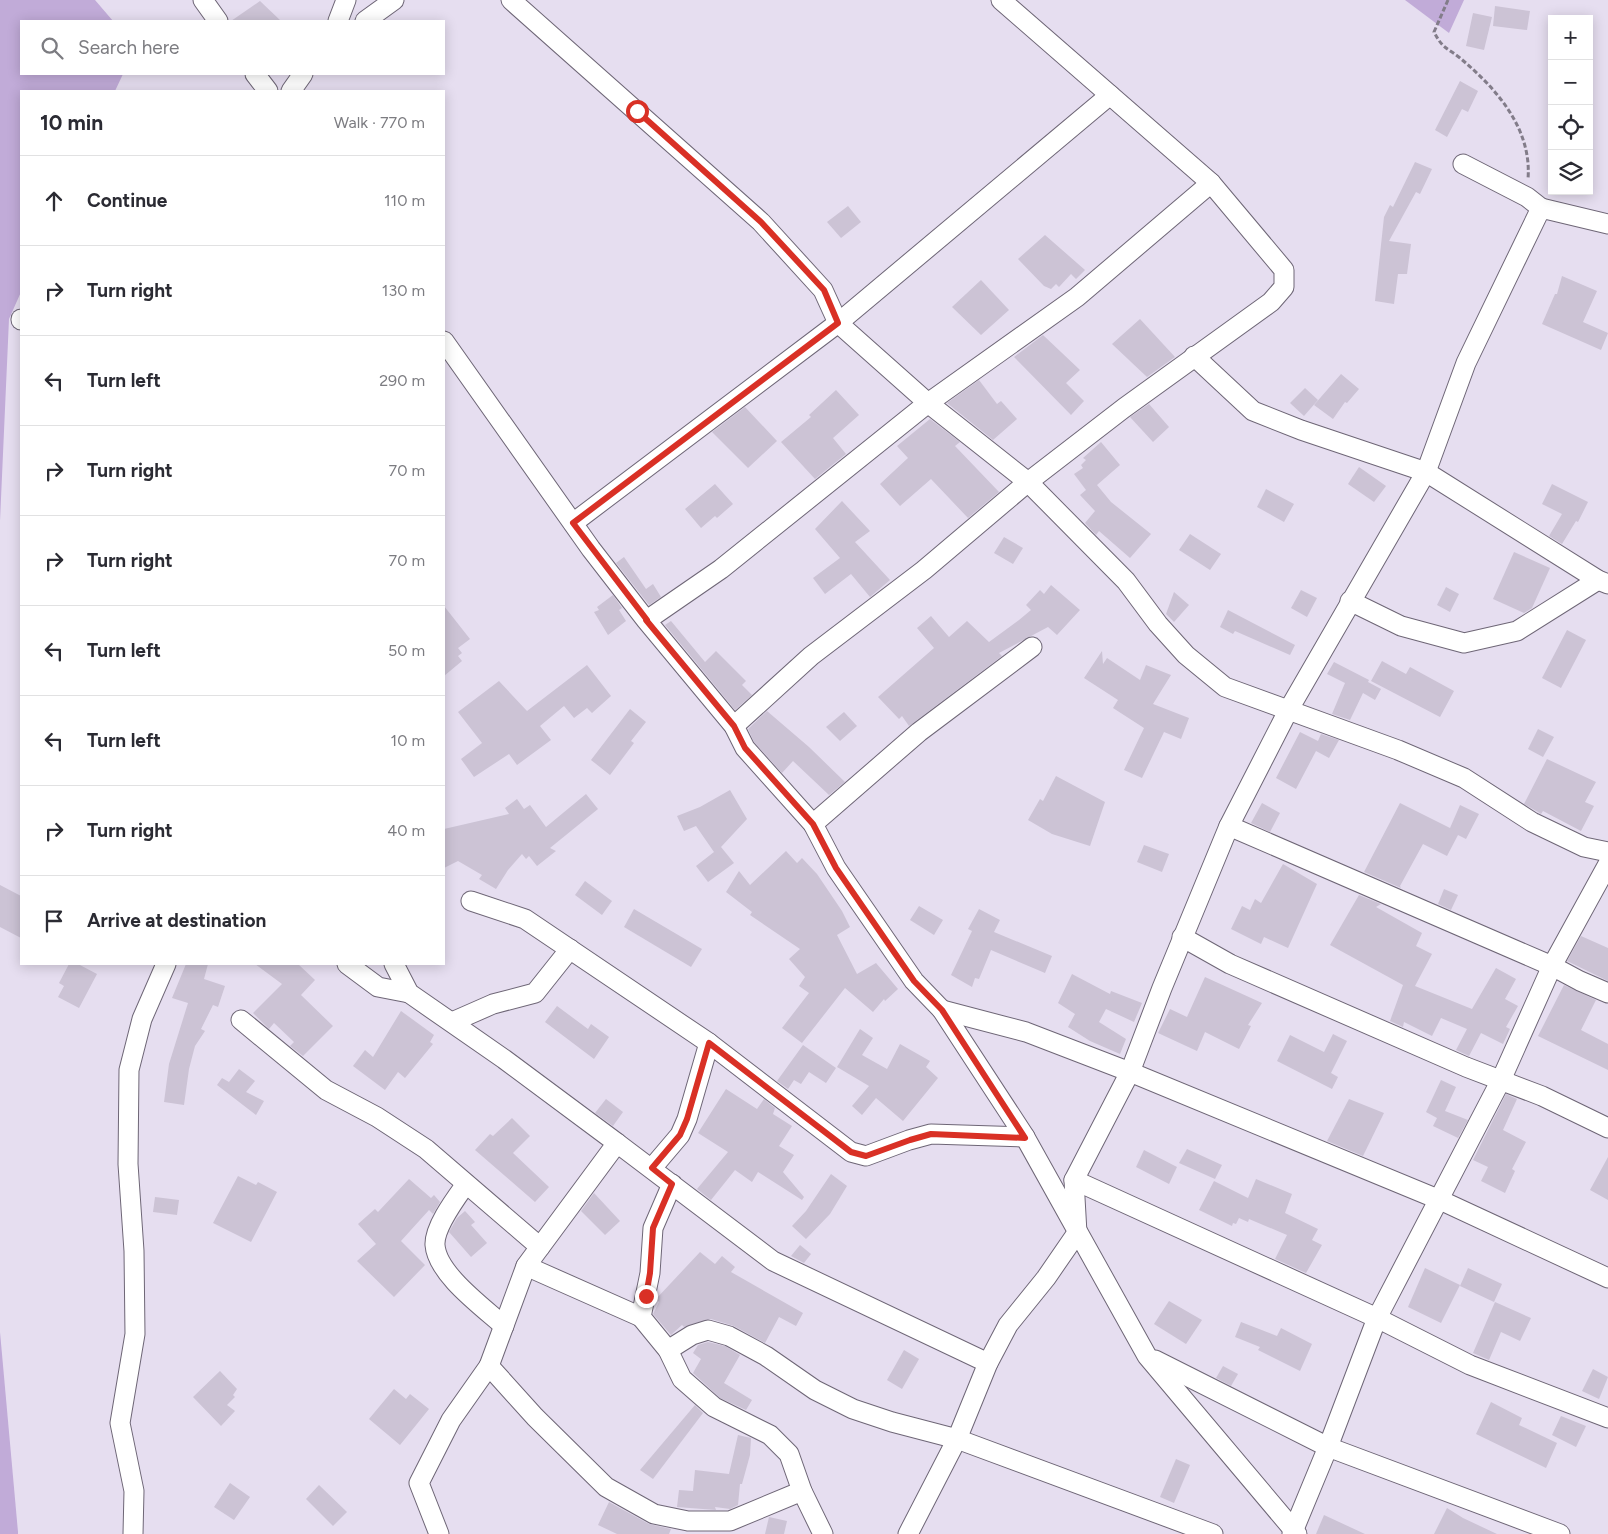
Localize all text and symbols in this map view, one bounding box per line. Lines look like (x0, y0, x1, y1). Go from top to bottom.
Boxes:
map controls (1548, 15, 1593, 195)
button: + (1548, 15, 1593, 60)
search box (20, 20, 445, 75)
icon: search (38, 34, 66, 62)
text: Search here (78, 36, 180, 59)
button: − (1548, 60, 1593, 105)
route start (626, 100, 649, 123)
button: locate (1548, 105, 1593, 150)
text: 10 min (40, 110, 103, 135)
text: Walk · 770 m (334, 113, 425, 132)
button: layers (1548, 150, 1593, 195)
icon: ahead (40, 187, 68, 215)
text: Continue (87, 189, 167, 212)
text: 110 m (384, 191, 425, 210)
icon: right (40, 277, 68, 305)
text: Turn right (87, 279, 173, 302)
text: 130 m (382, 281, 425, 300)
icon: left (40, 367, 68, 395)
text: Turn left (87, 369, 161, 392)
text: 290 m (379, 371, 425, 390)
icon: right (40, 457, 68, 485)
text: Turn right (87, 459, 173, 482)
text: 70 m (389, 461, 425, 480)
icon: right (40, 547, 68, 575)
text: Turn right (87, 549, 173, 572)
text: 70 m (389, 551, 425, 570)
icon: left (40, 637, 68, 665)
text: Turn left (87, 639, 161, 662)
text: 50 m (388, 641, 425, 660)
icon: left (40, 727, 68, 755)
text: Turn left (87, 729, 161, 752)
text: 10 m (391, 731, 425, 750)
icon: right (40, 817, 68, 845)
text: Turn right (87, 819, 173, 842)
text: 40 m (387, 821, 425, 840)
icon: arrive (40, 907, 68, 935)
text: Arrive at destination (87, 909, 266, 932)
route end (635, 1285, 658, 1308)

